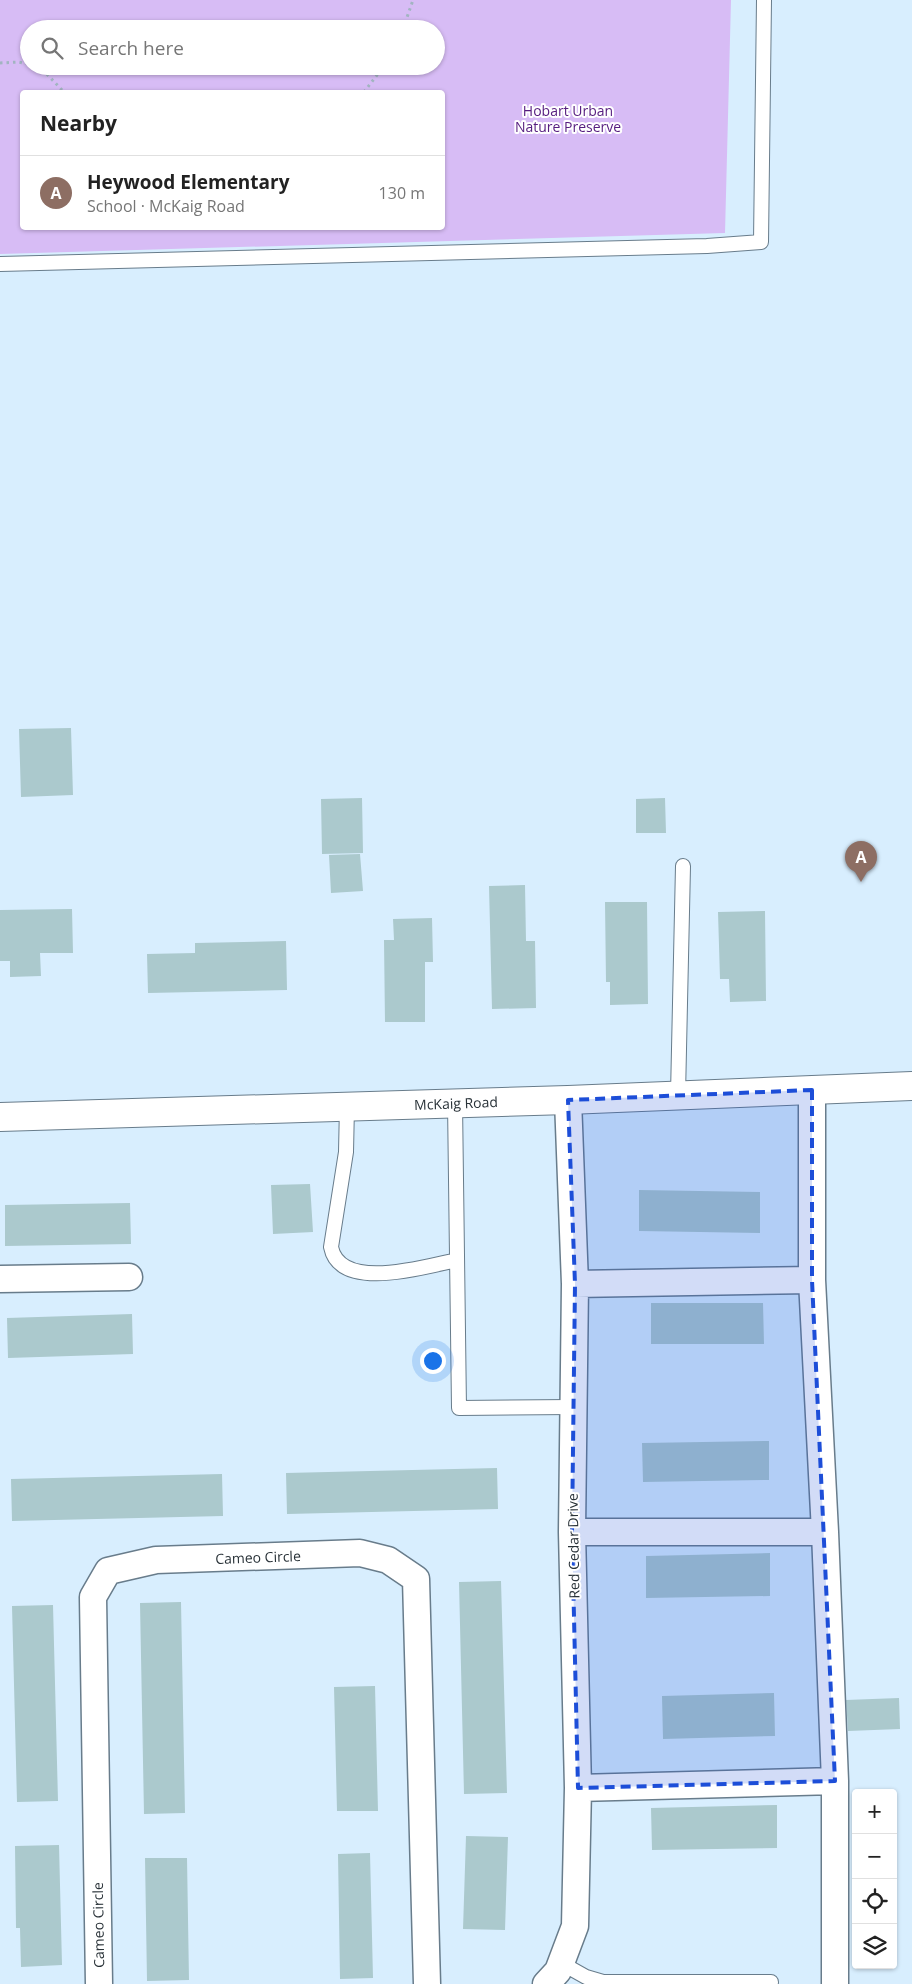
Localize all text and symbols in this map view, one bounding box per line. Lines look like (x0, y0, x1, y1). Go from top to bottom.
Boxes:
search box (20, 20, 445, 75)
icon: search (38, 34, 66, 62)
text: Search here (78, 35, 184, 61)
park label: Hobart Urban Nature Preserve (515, 101, 621, 136)
text: Nearby (40, 109, 117, 137)
text: Heywood Elementary (87, 169, 290, 195)
text: A (50, 182, 62, 204)
text: 130 m (379, 182, 425, 204)
text: School · McKaig Road (87, 195, 245, 217)
pin: A (845, 841, 877, 882)
street label: McKaig Road (414, 1092, 498, 1114)
your location (420, 1348, 446, 1374)
street label: Red Cedar Drive (563, 1493, 583, 1599)
street label: Cameo Circle (215, 1546, 301, 1568)
map controls (852, 1789, 897, 1969)
button: + (852, 1789, 897, 1834)
button: − (852, 1834, 897, 1879)
button: locate (852, 1879, 897, 1924)
street label: Cameo Circle (88, 1882, 108, 1968)
button: layers (852, 1924, 897, 1969)

